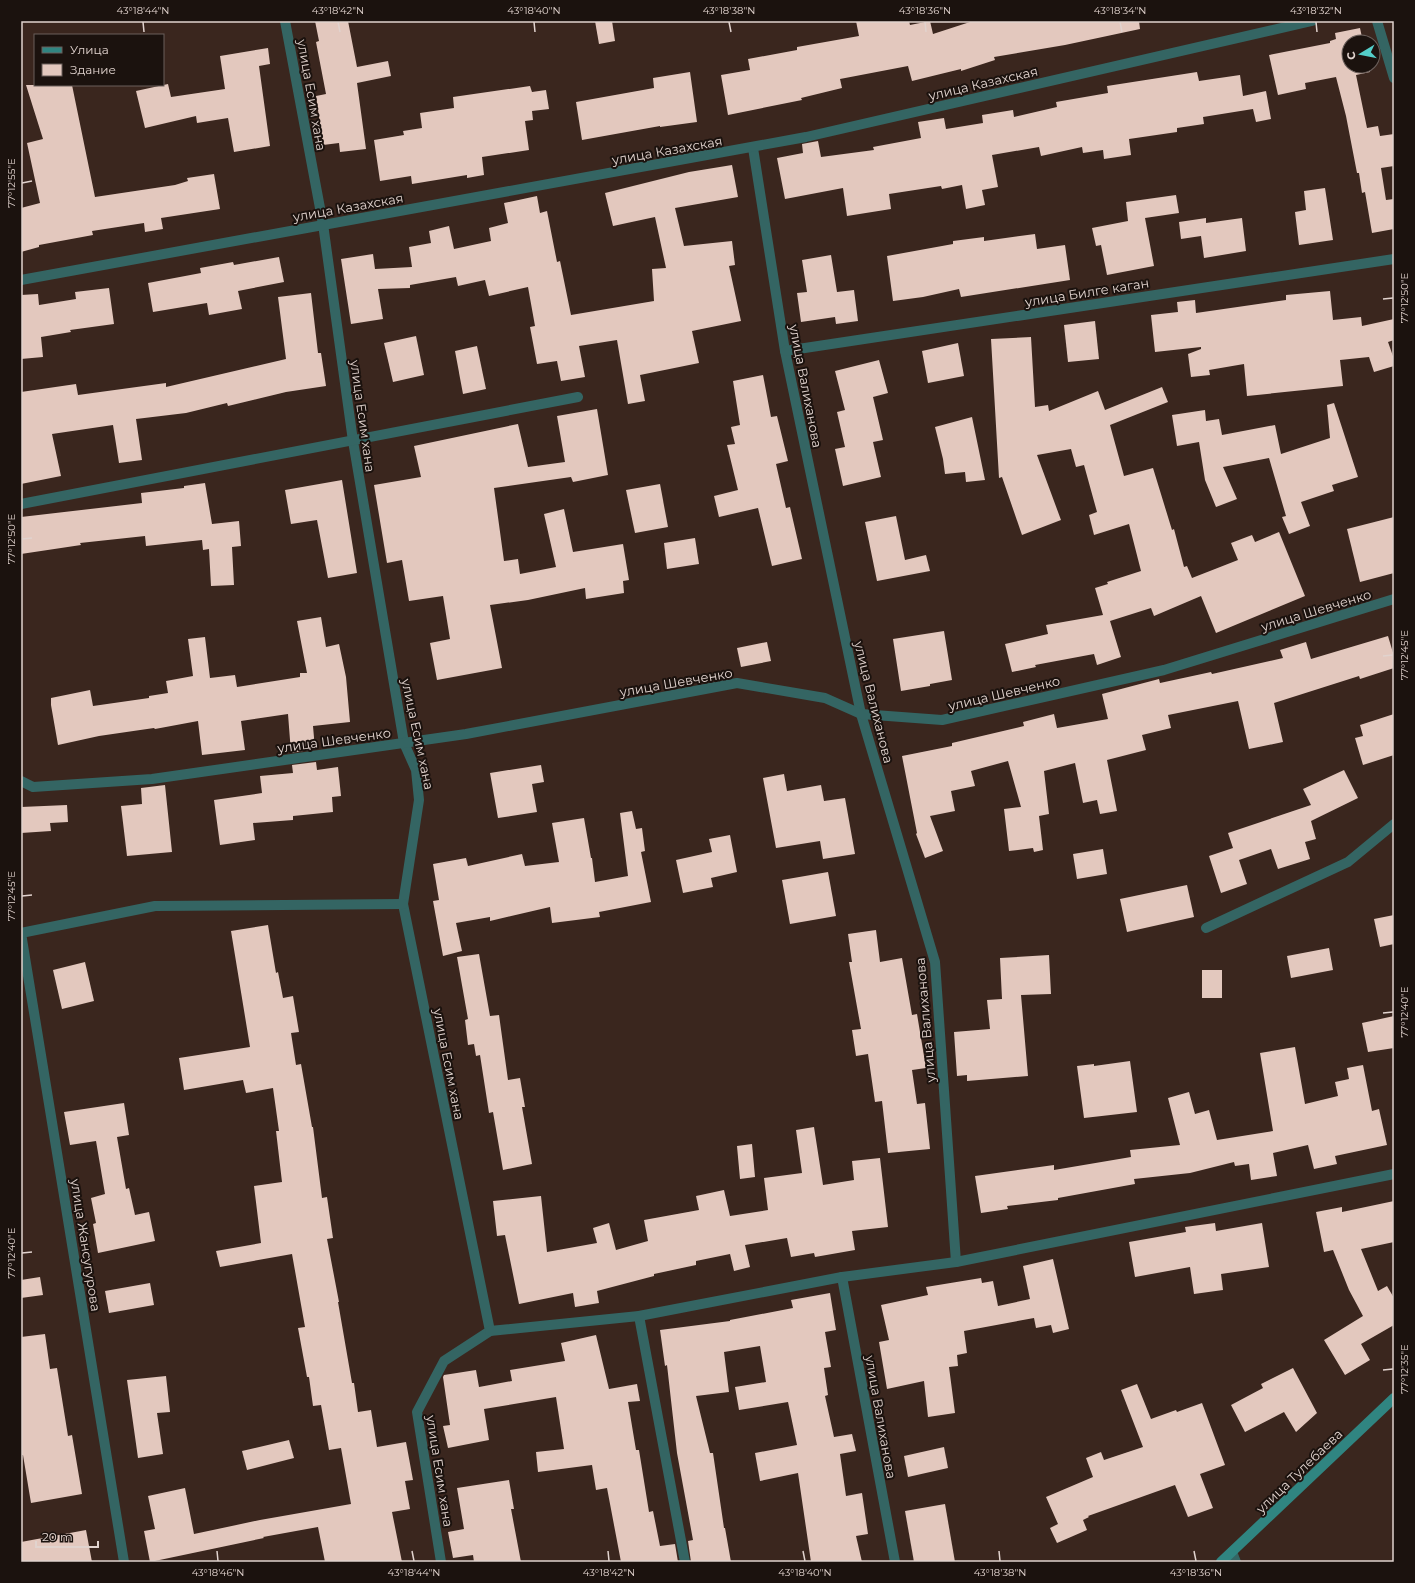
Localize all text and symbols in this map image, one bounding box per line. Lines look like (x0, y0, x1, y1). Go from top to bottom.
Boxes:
text: 43°18'44"N (117, 4, 169, 17)
text: 43°18'42"N (312, 4, 364, 17)
text: 43°18'40"N (507, 4, 561, 17)
text: 43°18'38"N (703, 4, 755, 17)
text: 43°18'36"N (899, 4, 951, 17)
text: 43°18'34"N (1094, 4, 1146, 17)
text: 43°18'32"N (1290, 4, 1342, 17)
legend (34, 34, 164, 86)
north arrow (1341, 34, 1381, 74)
street label: улица Есим хана (294, 37, 330, 152)
text: Улица (70, 42, 109, 57)
text: С (1344, 51, 1359, 61)
text: Здание (70, 62, 116, 77)
street label: улица Казахская (926, 63, 1039, 104)
street label: улица Казахская (610, 132, 723, 168)
text: 77°12'55"E (5, 158, 18, 208)
street label: улица Казахская (291, 189, 404, 225)
text: 77°12'50"E (1398, 272, 1411, 323)
street label: улица Билге каган (1023, 274, 1150, 310)
street label: улица Валиханова (786, 322, 826, 449)
street label: улица Есим хана (347, 358, 379, 473)
text: 77°12'50"E (5, 513, 18, 564)
street label: улица Шевченко (1258, 586, 1373, 635)
text: 77°12'45"E (1398, 630, 1411, 680)
street label: улица Валиханова (851, 638, 897, 765)
street label: улица Шевченко (617, 664, 734, 700)
street label: улица Шевченко (946, 672, 1062, 714)
street label: улица Есим хана (398, 676, 438, 791)
street label: улица Шевченко (275, 724, 392, 756)
text: 77°12'45"E (5, 871, 18, 921)
street label: улица Валиханова (912, 957, 939, 1084)
text: 77°12'40"E (1398, 986, 1411, 1038)
street label: улица Есим хана (430, 1006, 468, 1121)
street label: улица Жансугурова (67, 1177, 104, 1312)
text: 77°12'40"E (5, 1227, 18, 1279)
text: 77°12'35"E (1398, 1344, 1411, 1394)
street label: улица Валиханова (862, 1353, 900, 1480)
street label: улица Есим хана (423, 1413, 457, 1528)
street label: улица Тулебаева (1252, 1426, 1346, 1517)
scale bar (36, 1523, 98, 1549)
text: 20 m (42, 1529, 73, 1544)
text: 43°18'46"N (192, 1566, 244, 1579)
text: 43°18'44"N (388, 1566, 440, 1579)
text: 43°18'42"N (583, 1566, 635, 1579)
text: 43°18'40"N (778, 1566, 832, 1579)
text: 43°18'38"N (974, 1566, 1026, 1579)
text: 43°18'36"N (1170, 1566, 1222, 1579)

